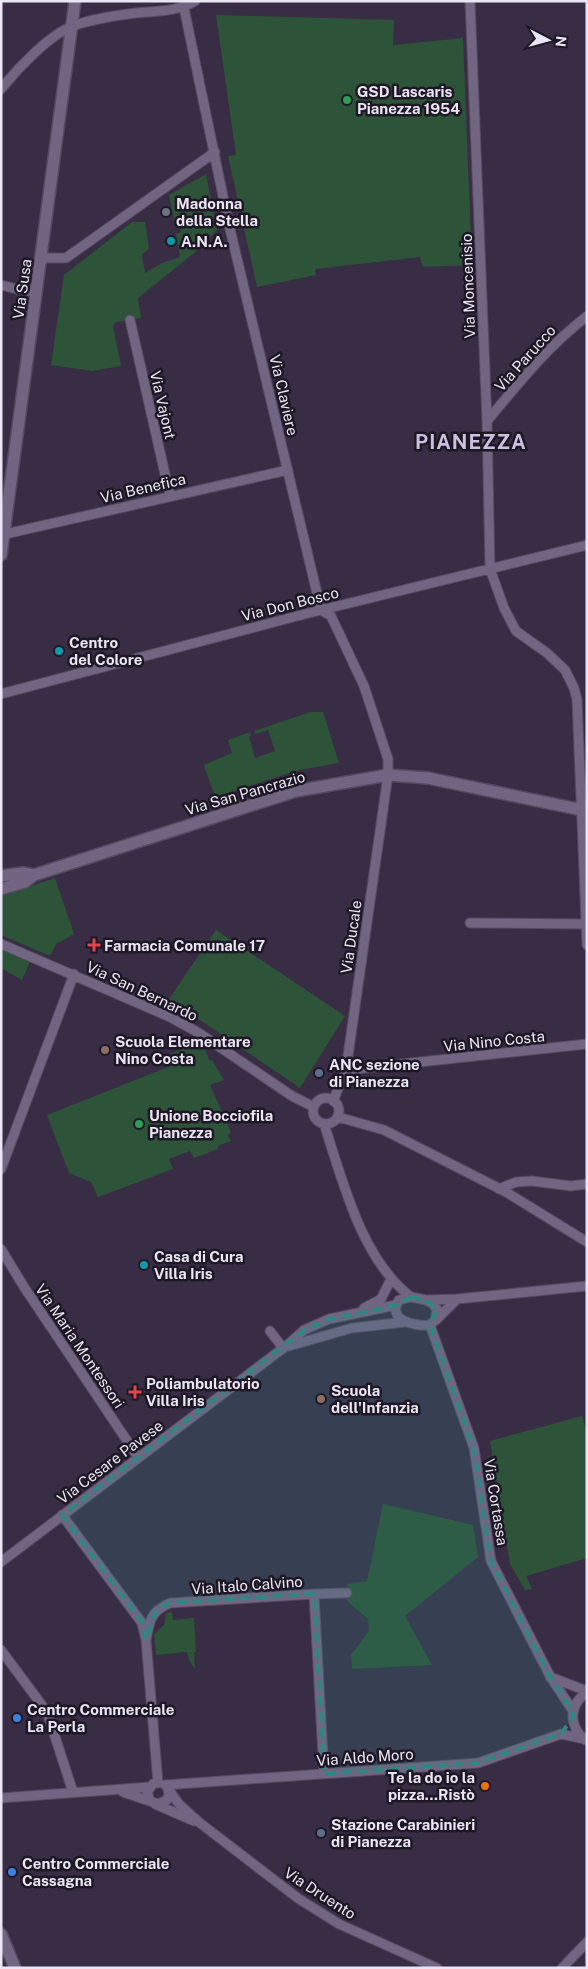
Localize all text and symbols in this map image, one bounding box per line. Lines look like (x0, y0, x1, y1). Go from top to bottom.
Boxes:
north arrow (523, 15, 573, 65)
text: N (552, 35, 569, 48)
place label: GSD Lascaris Pianezza 1954 (357, 83, 460, 117)
marker: GSD Lascaris Pianezza 1954 (341, 94, 353, 106)
place label: Madonna della Stella (176, 195, 258, 229)
marker: Madonna della Stella (160, 206, 172, 218)
place label: A.N.A. (181, 233, 227, 250)
street label: Via Moncenisio (458, 233, 478, 339)
marker: A.N.A. (165, 235, 177, 247)
street label: Via Susa (9, 258, 35, 320)
street label: Via Parucco (491, 322, 559, 394)
street label: Via Claviere (266, 353, 302, 437)
street label: Via Vajont (147, 369, 179, 441)
district label: PIANEZZA (415, 430, 527, 454)
street label: Via Benefica (99, 470, 187, 506)
street label: Via Don Bosco (240, 584, 340, 624)
place label: Centro del Colore (69, 634, 142, 668)
marker: Centro del Colore (53, 645, 65, 657)
street label: Via San Pancrazio (183, 768, 307, 818)
street label: Via Ducale (337, 899, 365, 975)
place label: Farmacia Comunale 17 (104, 937, 265, 954)
marker: Farmacia Comunale 17 (88, 939, 100, 951)
street label: Via San Bernardo (84, 958, 200, 1024)
street label: Via Nino Costa (442, 1027, 546, 1055)
place label: Scuola Elementare Nino Costa (115, 1033, 251, 1067)
marker: Scuola Elementare Nino Costa (99, 1044, 111, 1056)
place label: ANC sezione di Pianezza (329, 1056, 420, 1090)
marker: ANC sezione di Pianezza (313, 1067, 325, 1079)
place label: Unione Bocciofila Pianezza (149, 1107, 273, 1141)
marker: Unione Bocciofila Pianezza (133, 1118, 145, 1130)
place label: Casa di Cura Villa Iris (154, 1248, 244, 1282)
marker: Casa di Cura Villa Iris (138, 1259, 150, 1271)
street label: Via Maria Montessori (32, 1281, 128, 1411)
place label: Poliambulatorio Villa Iris (146, 1375, 260, 1409)
place label: Scuola dell'Infanzia (331, 1382, 419, 1416)
marker: Poliambulatorio Villa Iris (128, 1385, 142, 1399)
marker: Scuola dell'Infanzia (315, 1393, 327, 1405)
street label: Via Cesare Pavese (54, 1417, 166, 1507)
street label: Via Cortassa (481, 1457, 511, 1547)
street label: Via Italo Calvino (191, 1573, 303, 1597)
place label: Centro Commerciale La Perla (27, 1701, 174, 1735)
marker: Centro Commerciale La Perla (11, 1712, 23, 1724)
street label: Via Aldo Moro (316, 1745, 414, 1769)
place label: Te la do io la pizza...Ristò (388, 1769, 475, 1803)
marker: Te la do io la pizza...Ristò (479, 1780, 491, 1792)
place label: Stazione Carabinieri di Pianezza (331, 1816, 475, 1850)
marker: Stazione Carabinieri di Pianezza (315, 1827, 327, 1839)
place label: Centro Commerciale Cassagna (22, 1855, 169, 1889)
street label: Via Druento (281, 1864, 359, 1922)
marker: Centro Commerciale Cassagna (6, 1866, 18, 1878)

